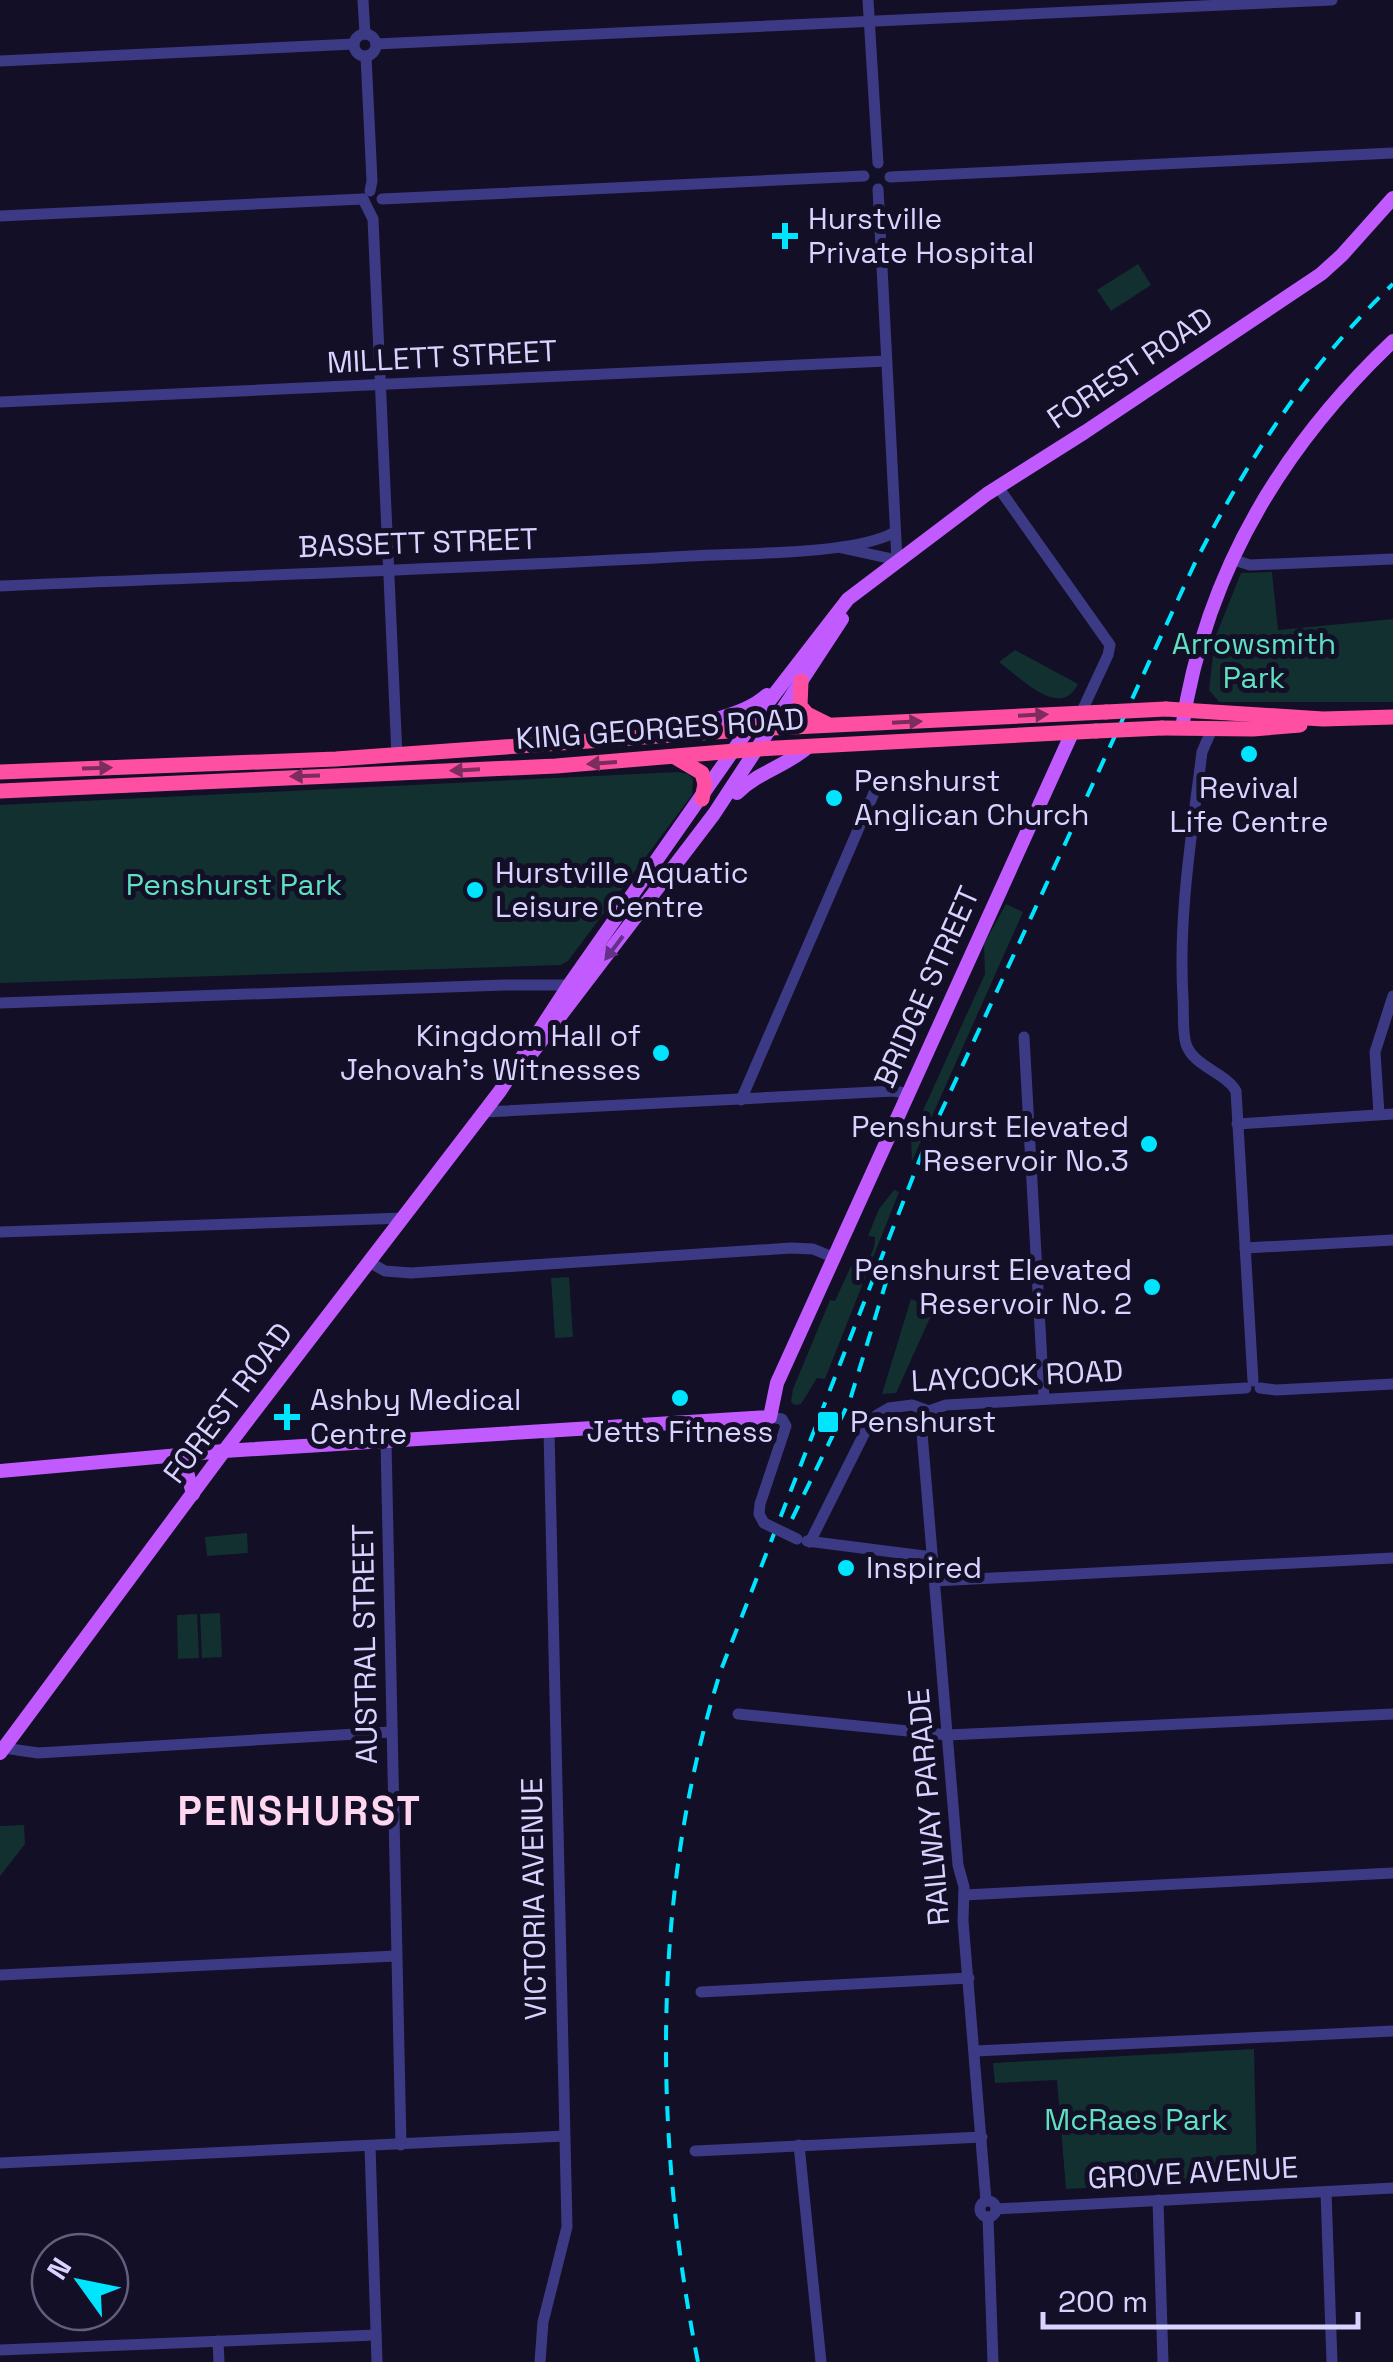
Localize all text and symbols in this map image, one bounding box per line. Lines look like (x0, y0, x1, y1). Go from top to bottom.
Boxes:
place label: Hurstville Private Hospital (808, 199, 1034, 272)
marker: Hurstville Private Hospital (772, 223, 798, 249)
street label: FOREST ROAD (1039, 298, 1220, 437)
street label: MILLETT STREET (326, 331, 558, 382)
street label: BASSETT STREET (297, 519, 539, 566)
park label: Arrowsmith Park (1172, 624, 1336, 697)
street label: KING GEORGES ROAD (514, 699, 805, 758)
one-way arrow (1017, 707, 1049, 723)
one-way arrow (892, 714, 924, 730)
marker: Revival Life Centre (1238, 743, 1260, 765)
one-way arrow (585, 755, 617, 771)
one-way arrow (82, 760, 114, 776)
place label: Penshurst Anglican Church (854, 761, 1089, 834)
one-way arrow (448, 762, 480, 778)
place label: Revival Life Centre (1169, 768, 1329, 841)
one-way arrow (288, 769, 320, 785)
marker: Penshurst Anglican Church (823, 787, 845, 809)
place label: Hurstville Aquatic Leisure Centre (495, 853, 749, 926)
park label: Penshurst Park (126, 865, 342, 904)
marker: Hurstville Aquatic Leisure Centre (464, 879, 486, 901)
street label: BRIDGE STREET (865, 880, 988, 1093)
one-way arrow (604, 935, 624, 961)
place label: Kingdom Hall of Jehovah's Witnesses (340, 1016, 641, 1089)
marker: Kingdom Hall of Jehovah's Witnesses (650, 1042, 672, 1064)
place label: Penshurst Elevated Reservoir No.3 (851, 1107, 1129, 1180)
marker: Penshurst Elevated Reservoir No.3 (1138, 1133, 1160, 1155)
place label: Penshurst Elevated Reservoir No. 2 (854, 1250, 1132, 1323)
marker: Penshurst Elevated Reservoir No. 2 (1141, 1276, 1163, 1298)
street label: FOREST ROAD (154, 1315, 301, 1491)
street label: LAYCOCK ROAD (910, 1350, 1124, 1401)
place label: Ashby Medical Centre (310, 1380, 521, 1453)
marker: Jetts Fitness (669, 1387, 691, 1409)
place label: Penshurst (850, 1402, 996, 1441)
marker: Ashby Medical Centre (274, 1404, 300, 1430)
marker: Penshurst (815, 1409, 841, 1435)
place label: Jetts Fitness (587, 1412, 773, 1451)
street label: AUSTRAL STREET (343, 1524, 386, 1764)
place label: Inspired (866, 1548, 982, 1587)
marker: Inspired (835, 1557, 857, 1579)
street label: RAILWAY PARADE (899, 1687, 958, 1927)
street label: VICTORIA AVENUE (512, 1777, 555, 2021)
district label: PENSHURST (177, 1786, 423, 1837)
park label: McRaes Park (1044, 2100, 1228, 2139)
street label: GROVE AVENUE (1087, 2148, 1299, 2197)
north arrow (30, 2232, 130, 2332)
text: N (39, 2251, 79, 2286)
scale bar (1043, 2267, 1358, 2329)
text: 200 m (1058, 2282, 1148, 2321)

